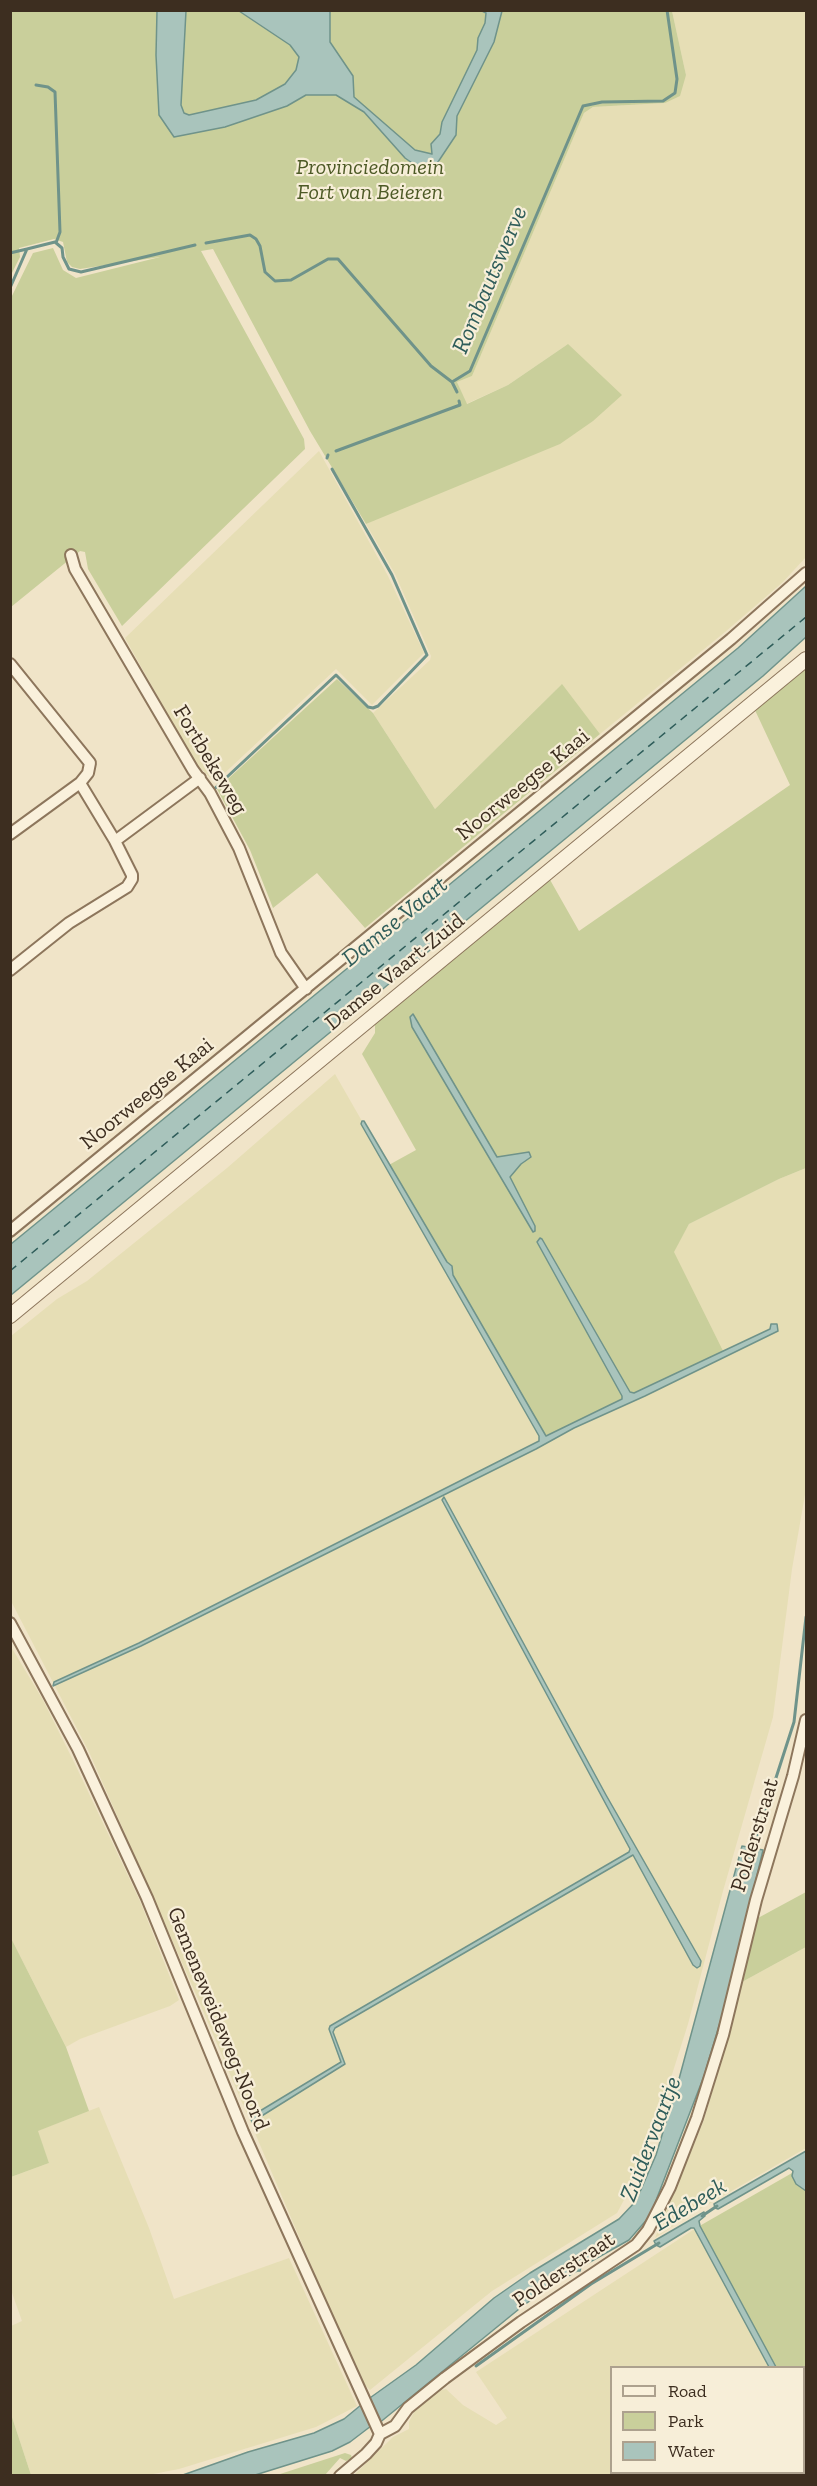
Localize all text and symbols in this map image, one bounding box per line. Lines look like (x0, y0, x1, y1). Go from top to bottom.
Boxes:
park label: Provinciedomein Fort van Beieren (296, 155, 444, 206)
water label: Rombautswerve (446, 202, 534, 358)
street label: Fortbekeweg (167, 701, 253, 819)
street label: Noorweegse Kaai (451, 723, 595, 847)
water label: Damse Vaart (336, 871, 454, 973)
street label: Damse Vaart-Zuid (320, 908, 470, 1036)
street label: Noorweegse Kaai (75, 1032, 219, 1156)
street label: Polderstraat (725, 1775, 785, 1895)
street label: Gemeneweideweg-Noord (161, 1904, 275, 2134)
water label: Zuidervaartje (614, 2073, 688, 2205)
water label: Edebeek (648, 2172, 732, 2238)
street label: Polderstraat (508, 2226, 620, 2314)
legend (610, 2366, 805, 2474)
text: Road (668, 2380, 707, 2402)
text: Park (668, 2410, 704, 2432)
text: Water (668, 2440, 715, 2462)

